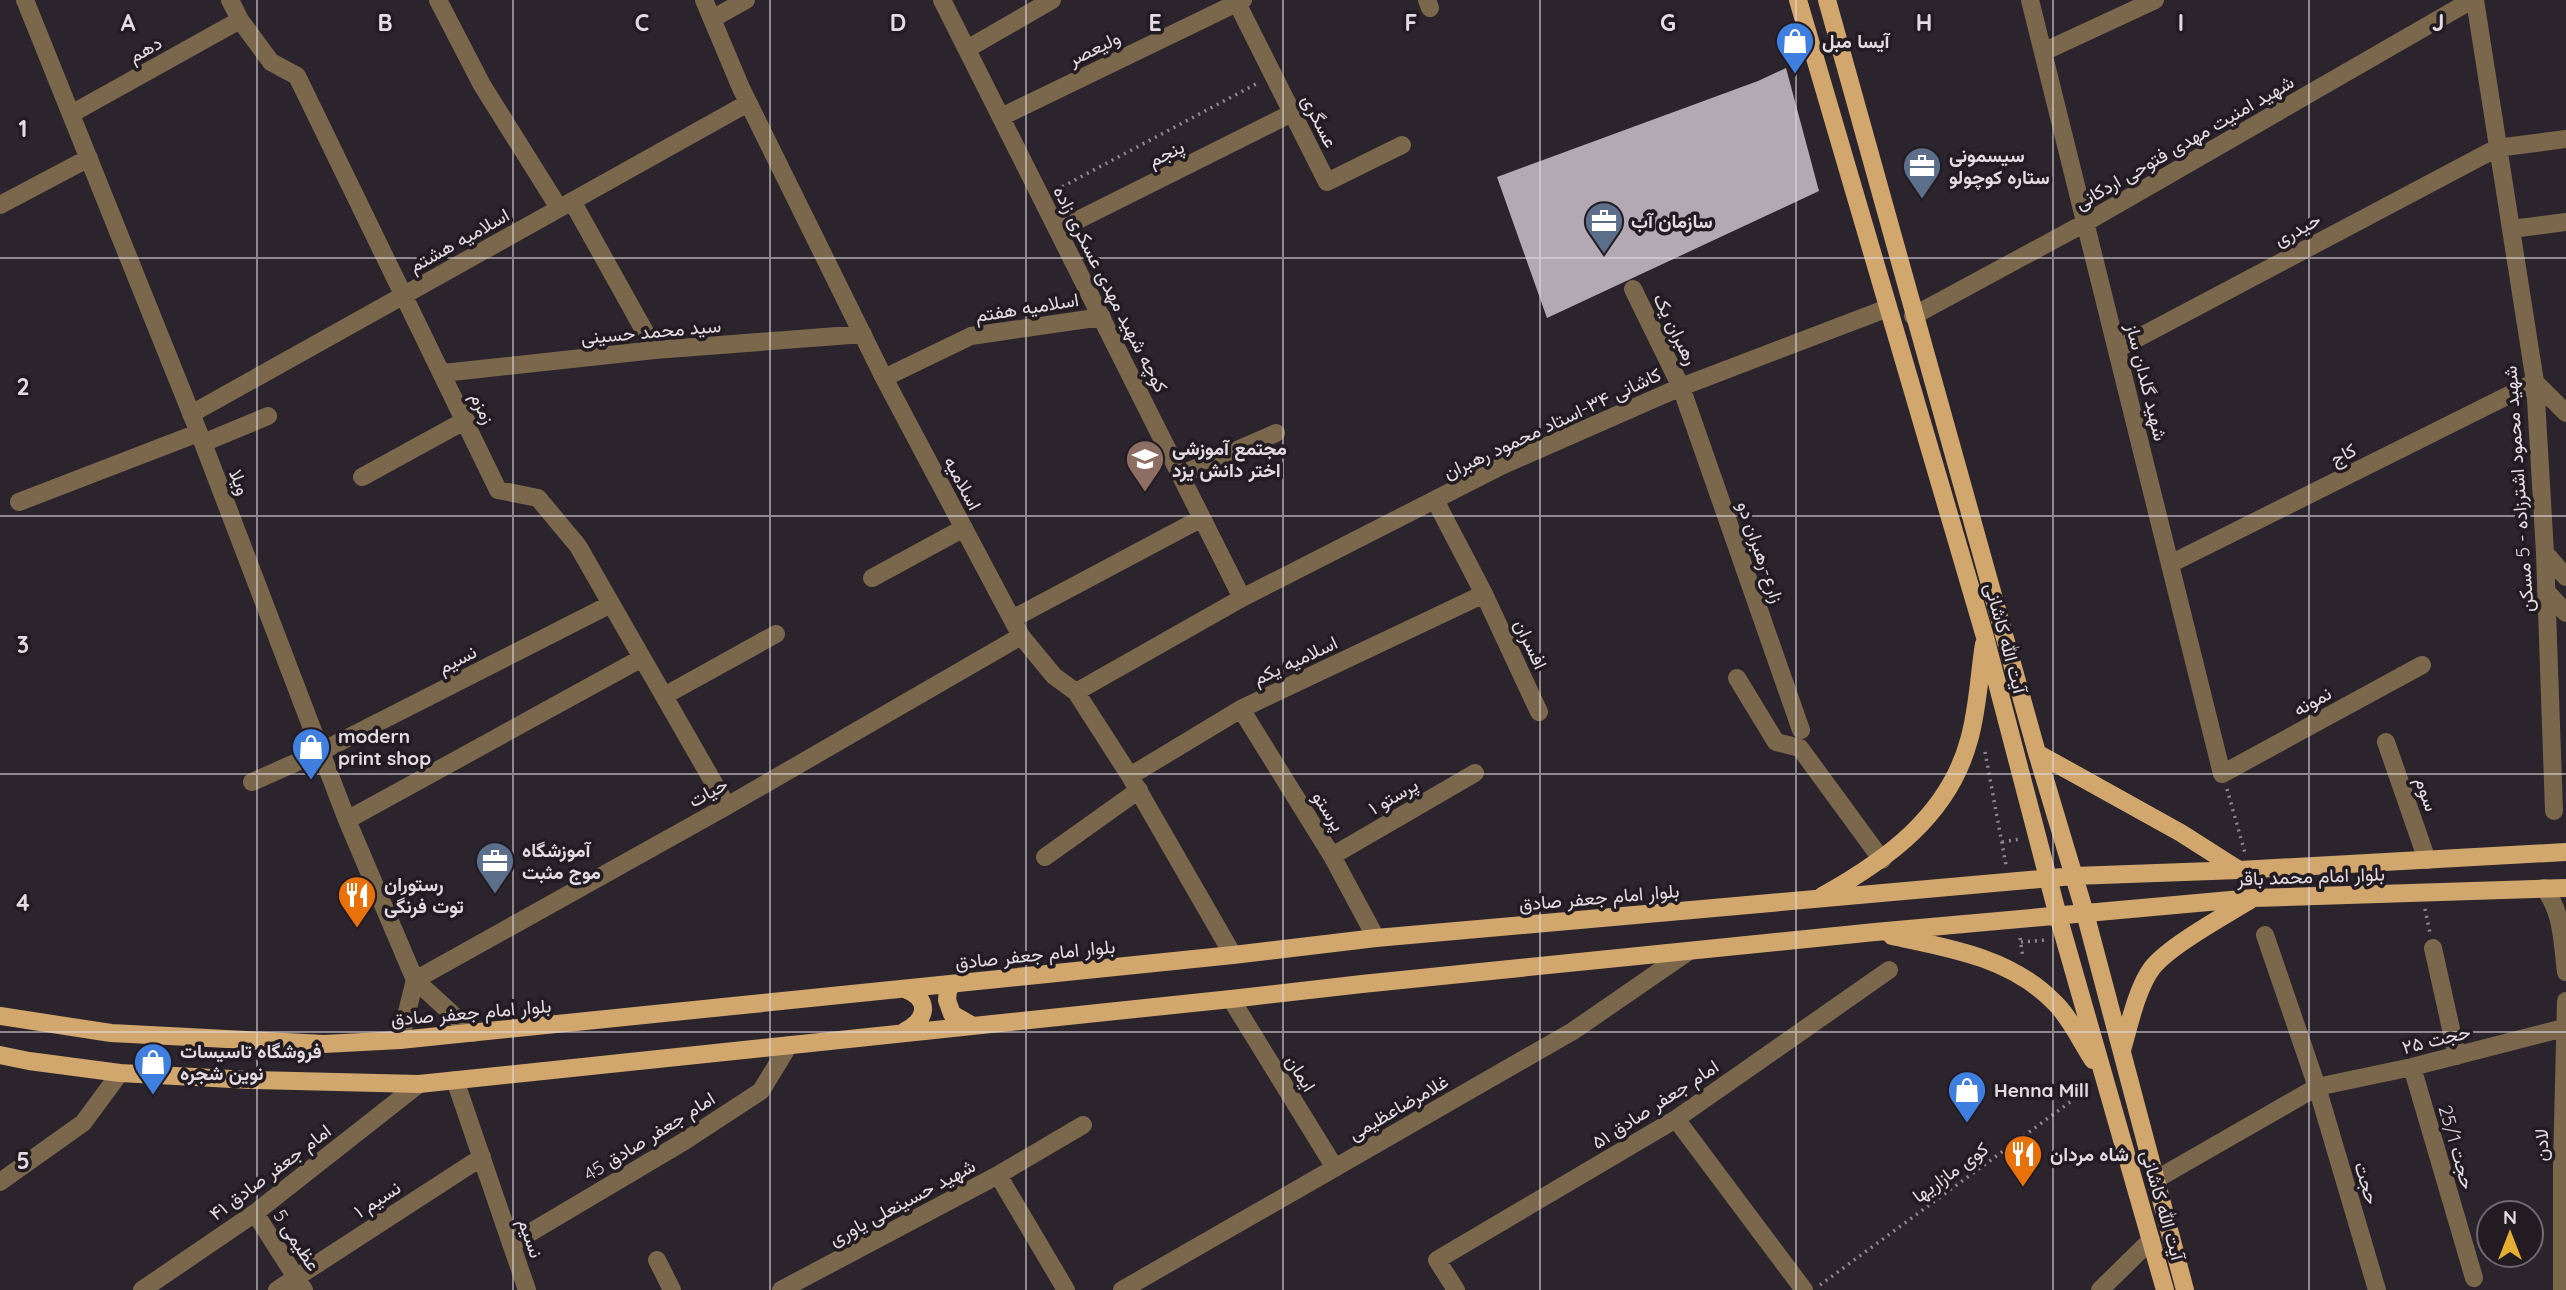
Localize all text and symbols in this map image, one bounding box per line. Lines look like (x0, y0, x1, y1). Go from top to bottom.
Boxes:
text: A (121, 8, 136, 37)
text: B (377, 8, 393, 37)
text: C (635, 8, 649, 37)
text: D (890, 8, 906, 37)
text: E (1148, 8, 1162, 37)
text: F (1405, 8, 1417, 37)
text: G (1660, 8, 1676, 37)
text: H (1916, 8, 1932, 37)
text: I (2178, 8, 2184, 37)
text: J (2432, 8, 2444, 37)
shop icon: آیسا مبل (1774, 20, 1816, 75)
street label: ولیعصر (1063, 25, 1124, 71)
place label: آیسا مبل (1822, 29, 1891, 53)
street label: دهم (124, 30, 166, 69)
street label: شهید امنیت مهدی فتوحی اردکانی (2070, 69, 2298, 215)
street label: عسگری (1297, 90, 1343, 152)
text: 1 (19, 114, 27, 143)
street label: پنجم (1144, 134, 1189, 174)
place label: سیسمونی ستاره کوچولو (1949, 143, 2050, 191)
office icon: سیسمونی ستاره کوچولو (1901, 145, 1943, 200)
street label: کوچه شهید مهدی عسکری زاده (1047, 182, 1174, 397)
office icon: سازمان آب (1583, 200, 1625, 255)
street label: اسلامیه هشتم (405, 203, 514, 278)
street label: حیدری (2269, 207, 2325, 251)
place label: سازمان آب (1631, 209, 1713, 234)
street label: اسلامیه هفتم (974, 287, 1081, 328)
street label: رهبران یک (1648, 289, 1704, 369)
street label: سید محمد حسینی (580, 313, 722, 349)
street label: شهید گلدان ساز (2121, 320, 2173, 443)
street label: کاشانی ۳۴-استاد محمود رهبران (1439, 362, 1665, 484)
street label: شهید محمود اشترزاده - 5 مسکن (2497, 365, 2539, 613)
text: 2 (16, 372, 30, 401)
street label: زمزم (464, 388, 501, 428)
place label: مجتمع آموزشی اختر دانش یزد (1172, 436, 1287, 483)
street label: کاج (2326, 437, 2361, 472)
school or university icon: مجتمع آموزشی اختر دانش یزد (1124, 438, 1166, 493)
street label: اسلامیه (939, 452, 987, 514)
street label: ویلا (224, 466, 256, 498)
street label: زارع-رهبران دو (1731, 498, 1790, 606)
street label: آیت الله کاشانی (1980, 580, 2033, 697)
street label: افسران (1509, 615, 1553, 673)
text: 3 (17, 630, 29, 659)
street label: اسلامیه یکم (1249, 630, 1342, 691)
street label: نسیم (434, 639, 481, 680)
street label: نمونه (2289, 681, 2335, 721)
place label: modern print shop (338, 724, 431, 770)
shop icon: modern print shop (290, 726, 332, 781)
street label: حیات (684, 772, 732, 812)
street label: پرستو ۱ (1364, 772, 1423, 821)
street label: سوم (2409, 774, 2444, 815)
street label: پرستو (1306, 787, 1350, 837)
place label: آموزشگاه موج مثبت (522, 838, 601, 885)
office icon: آموزشگاه موج مثبت (474, 840, 516, 895)
street label: بلوار امام محمد باقر (2236, 861, 2385, 892)
place label: رستوران توت فرنگی (384, 872, 464, 919)
restaurant icon: رستوران توت فرنگی (336, 874, 378, 929)
street label: بلوار امام جعفر صادق (1518, 878, 1680, 917)
text: 4 (16, 888, 30, 917)
street label: بلوار امام جعفر صادق (954, 934, 1116, 975)
street label: بلوار امام جعفر صادق (390, 993, 552, 1032)
street label: حجت ۲۵ (2399, 1019, 2473, 1059)
place label: فروشگاه تاسیسات نوین شجره (180, 1039, 322, 1086)
shop icon: فروشگاه تاسیسات نوین شجره (132, 1041, 174, 1096)
street label: ایمان (1280, 1050, 1322, 1096)
street label: امام جعفر صادق ۵۱ (1587, 1054, 1724, 1155)
street label: غلامرضاعظیمی (1344, 1069, 1452, 1145)
shop icon: Henna Mill (1946, 1069, 1988, 1124)
place label: Henna Mill (1994, 1078, 2089, 1102)
street label: امام جعفر صادق 45 (579, 1086, 720, 1187)
street label: حجت 25/1 (2434, 1102, 2480, 1192)
street label: امام جعفر صادق ۴۱ (204, 1118, 336, 1226)
street label: لادن (2529, 1128, 2553, 1162)
restaurant icon: شاه مردان (2002, 1133, 2044, 1188)
street label: کوی مازاریها (1907, 1136, 1993, 1208)
place label: شاه مردان (2050, 1142, 2129, 1167)
text: 5 (16, 1146, 30, 1175)
street label: آیت الله کاشانی (2136, 1147, 2191, 1264)
street label: شهید حسینعلی یاوری (825, 1153, 979, 1251)
street label: حجت (2349, 1159, 2385, 1207)
street label: نسیم ۱ (349, 1175, 405, 1224)
north arrow (2475, 1199, 2545, 1269)
street label: عظیمی 5 (268, 1205, 326, 1275)
text: N (2503, 1205, 2517, 1229)
street label: نسیم (512, 1215, 549, 1261)

